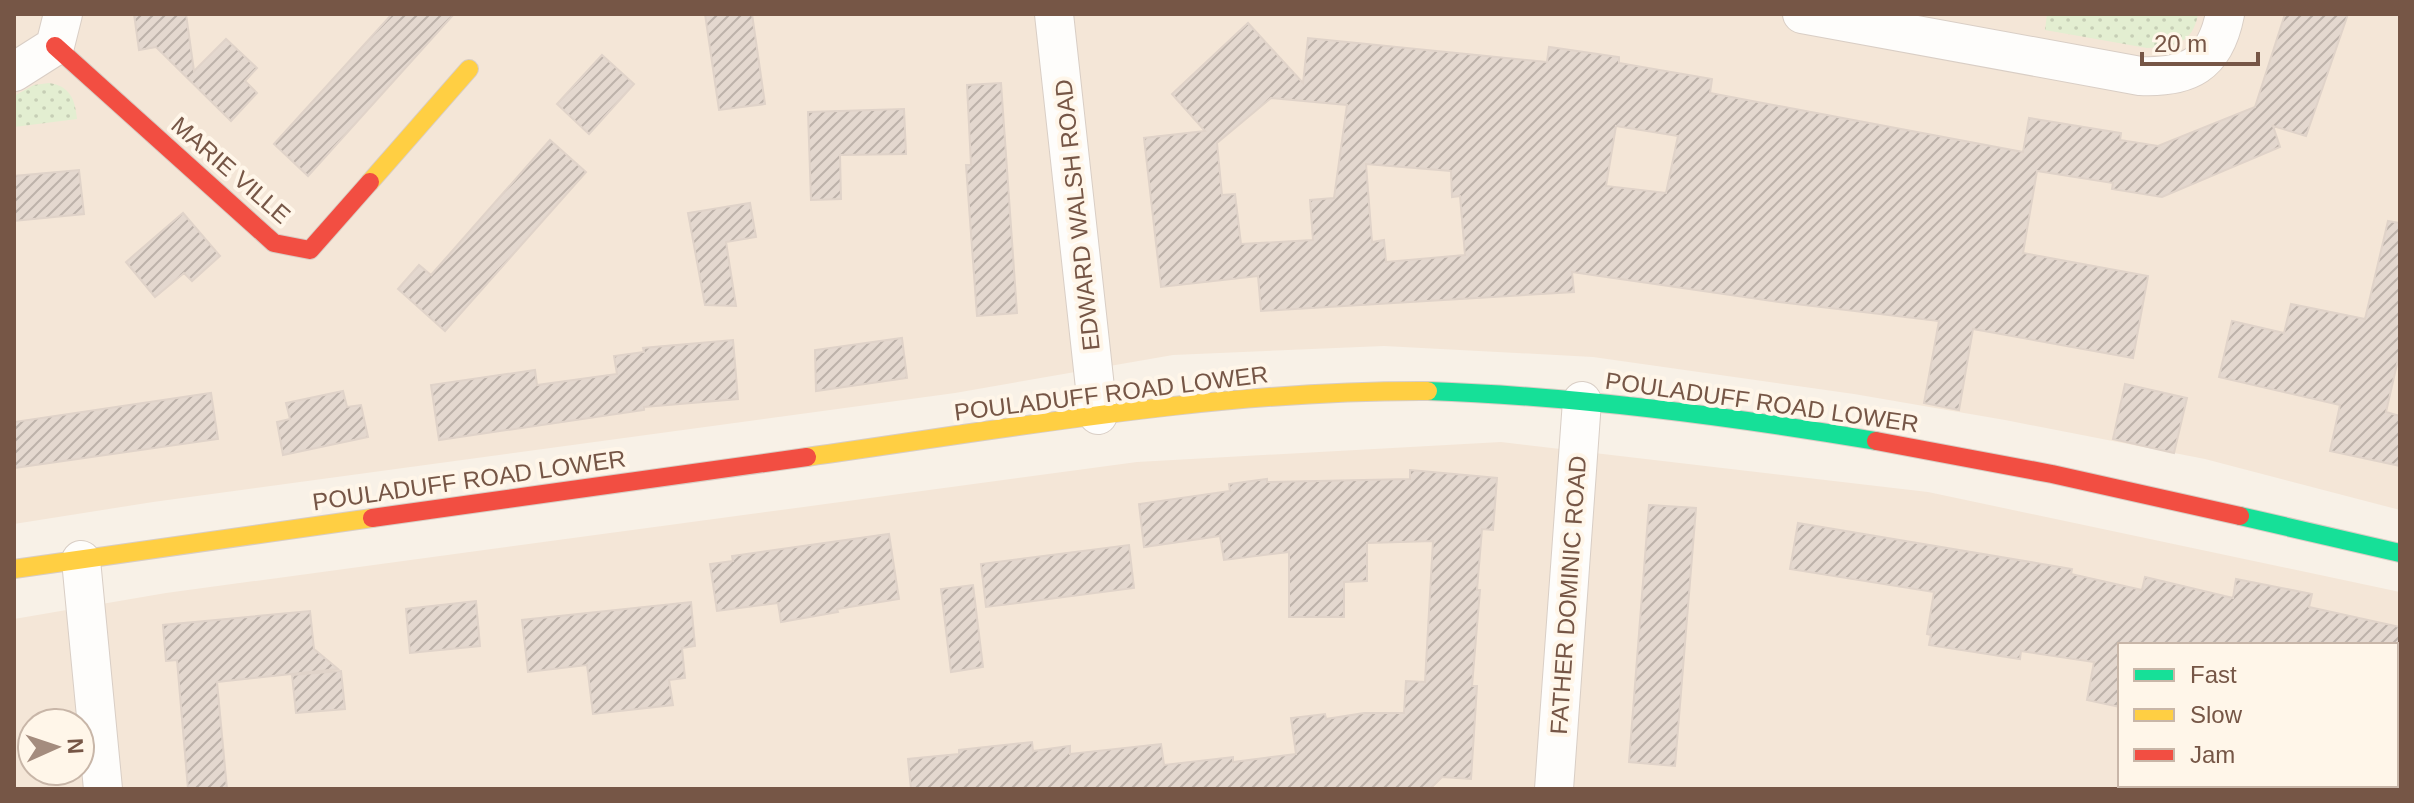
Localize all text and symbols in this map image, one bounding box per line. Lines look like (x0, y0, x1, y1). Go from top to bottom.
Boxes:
scale bar (2142, 16, 2258, 66)
text: 20 m (2154, 30, 2207, 57)
street label: EDWARD WALSH ROAD (1049, 78, 1105, 352)
street label: MARIE VILLE (166, 111, 296, 229)
street label: POULADUFF ROAD LOWER (953, 360, 1269, 426)
street label: POULADUFF ROAD LOWER (1604, 367, 1920, 437)
street label: POULADUFF ROAD LOWER (311, 445, 627, 515)
street label: FATHER DOMINIC ROAD (1545, 455, 1591, 735)
legend (2118, 643, 2398, 787)
text: Fast (2190, 661, 2237, 688)
text: Slow (2190, 701, 2243, 728)
north arrow (16, 707, 96, 787)
text: N (63, 737, 88, 755)
text: Jam (2190, 741, 2235, 768)

